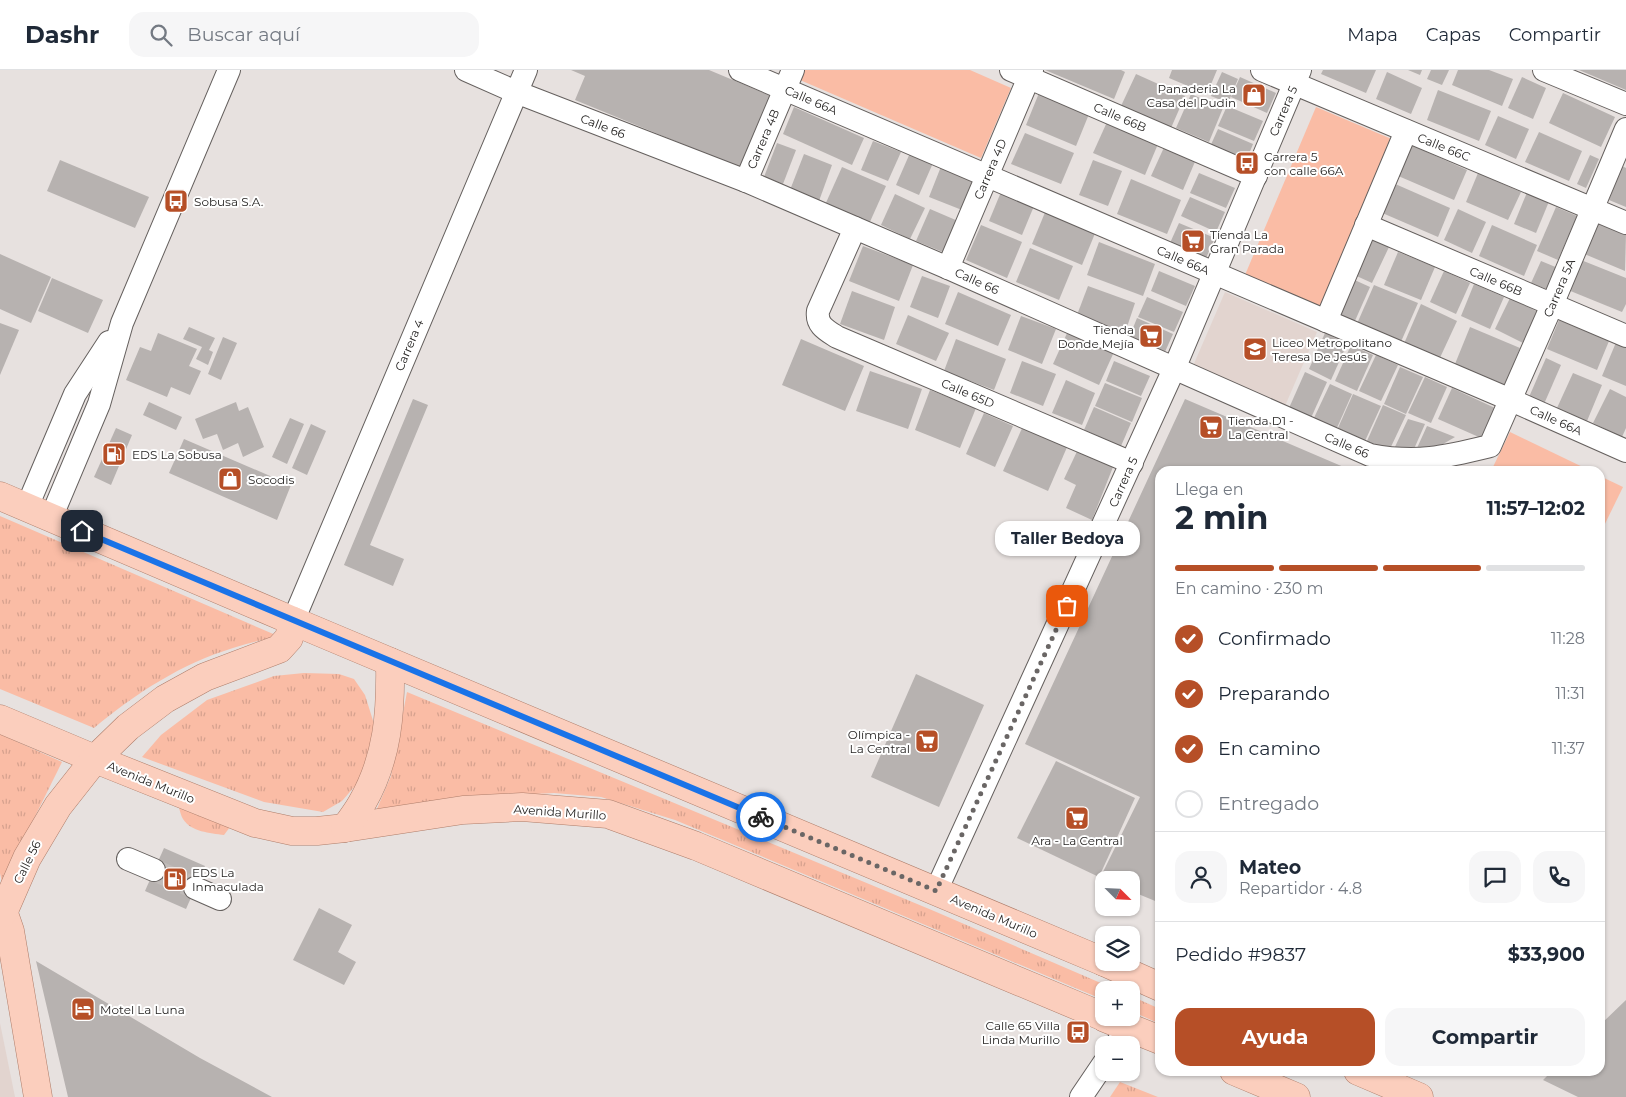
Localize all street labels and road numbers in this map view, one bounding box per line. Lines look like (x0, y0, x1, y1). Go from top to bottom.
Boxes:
street label: Calle 66A (782, 82, 840, 118)
street label: Carrera 5 (1266, 83, 1300, 139)
street label: Calle 66B (1091, 99, 1149, 135)
street label: Carrera 4B (744, 107, 782, 171)
street label: Calle 66 (578, 111, 628, 141)
street label: Calle 66C (1415, 130, 1473, 165)
street label: Carrera 4D (970, 136, 1010, 202)
street label: Calle 66A (1154, 242, 1212, 278)
street label: Carrera 5A (1540, 256, 1578, 320)
street label: Calle 66B (1467, 263, 1525, 299)
street label: Calle 66 (952, 265, 1002, 297)
street label: Carrera 4 (391, 317, 427, 373)
street label: Calle 65D (939, 375, 997, 411)
street label: Calle 66A (1528, 402, 1585, 438)
street label: Calle 66 (1322, 429, 1372, 461)
street label: Carrera 5 (1105, 454, 1141, 509)
street label: Avenida Murillo (105, 758, 197, 806)
street label: Avenida Murillo (513, 801, 607, 823)
street label: Calle 56 (10, 838, 44, 886)
street label: Avenida Murillo (948, 891, 1040, 941)

